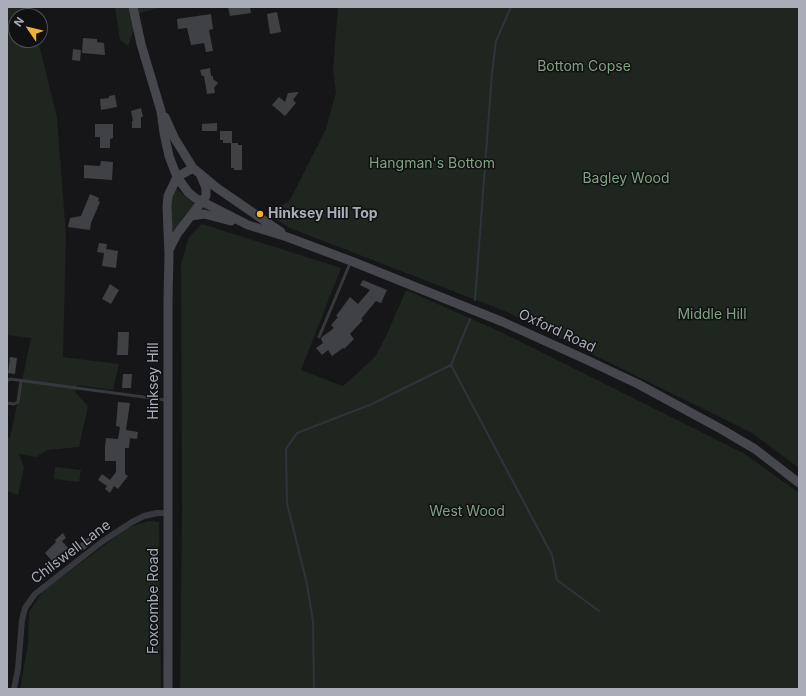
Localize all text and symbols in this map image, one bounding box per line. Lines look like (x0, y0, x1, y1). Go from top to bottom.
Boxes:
north arrow (8, 8, 48, 48)
text: N (11, 14, 27, 29)
park label: Bottom Copse (537, 59, 631, 75)
park label: Hangman's Bottom (369, 156, 495, 172)
park label: Bagley Wood (582, 171, 670, 187)
place label: Hinksey Hill Top (268, 206, 378, 222)
marker: Hinksey Hill Top (255, 209, 265, 219)
street label: Oxford Road (516, 306, 598, 356)
park label: Middle Hill (677, 307, 747, 323)
street label: Hinksey Hill (146, 342, 162, 420)
park label: West Wood (429, 504, 505, 520)
street label: Chilswell Lane (28, 517, 114, 587)
street label: Foxcombe Road (146, 548, 162, 654)

